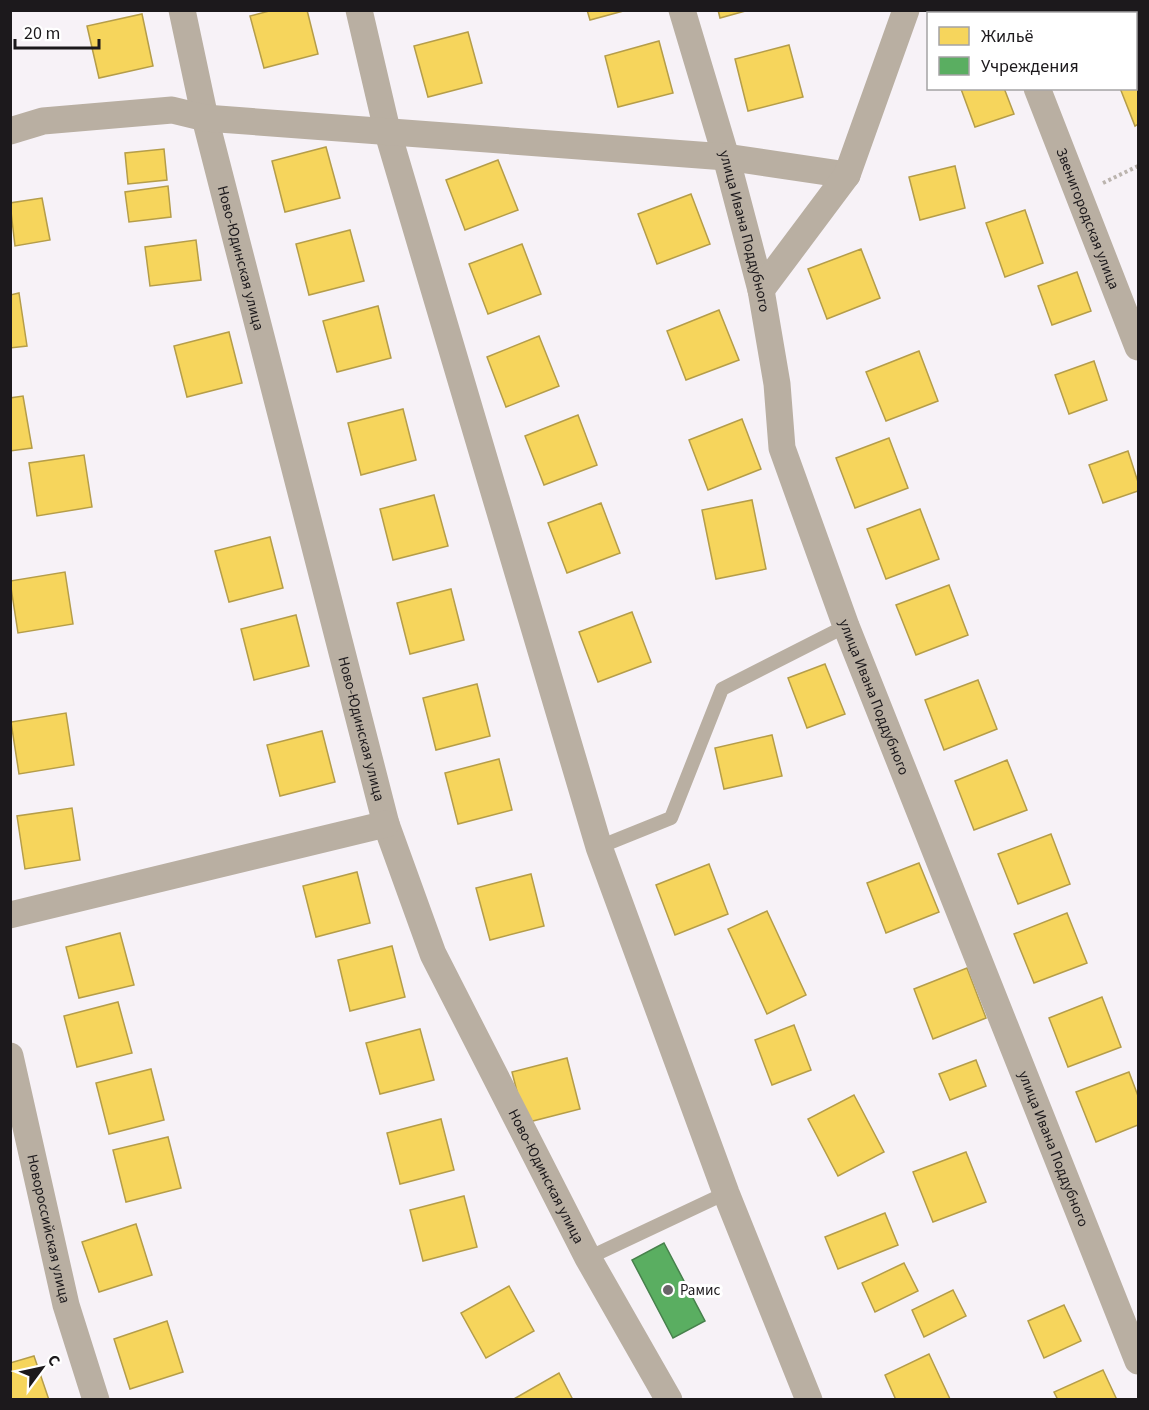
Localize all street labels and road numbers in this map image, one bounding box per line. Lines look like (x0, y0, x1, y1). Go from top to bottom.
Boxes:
street label: Звенигородская улица (1050, 145, 1124, 292)
street label: улица Ивана Поддубного (714, 148, 775, 314)
street label: Ново-Юдинская улица (212, 183, 269, 333)
street label: улица Ивана Поддубного (833, 616, 914, 778)
street label: Ново-Юдинская улица (332, 654, 390, 804)
street label: улица Ивана Поддубного (1013, 1068, 1094, 1230)
street label: Ново-Юдинская улица (503, 1105, 589, 1248)
street label: Новороссийская улица (21, 1152, 75, 1305)

